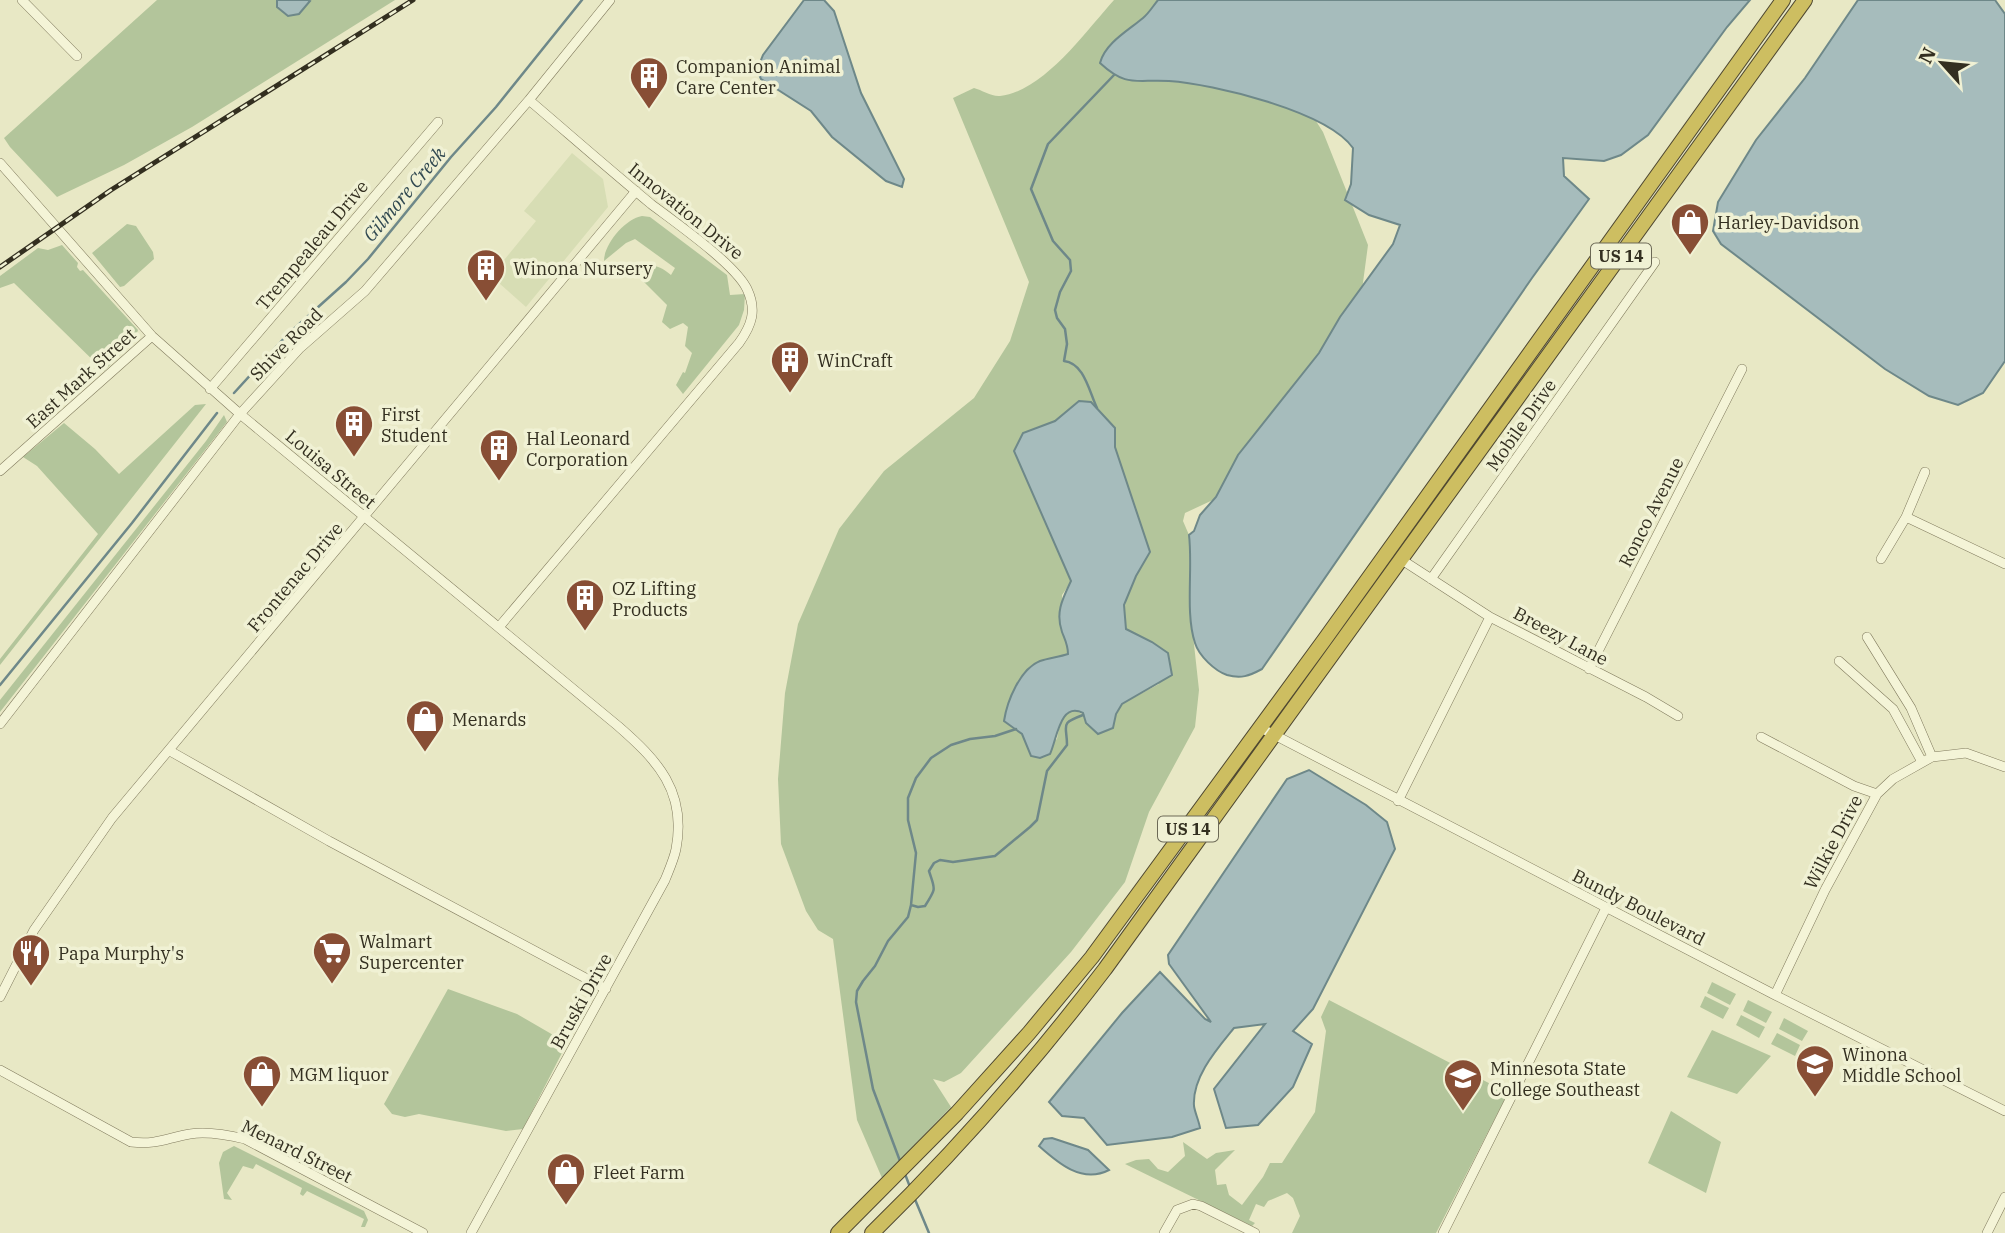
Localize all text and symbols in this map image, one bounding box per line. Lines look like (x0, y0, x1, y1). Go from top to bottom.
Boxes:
north arrow (1907, 28, 1977, 98)
text: N (1913, 43, 1941, 67)
building icon: Companion Animal Care Center (628, 55, 670, 110)
place label: Companion Animal Care Center (676, 55, 841, 99)
water label: Gilmore Creek (357, 141, 451, 246)
street label: Innovation Drive (624, 158, 748, 264)
street label: Trempealeau Drive (251, 175, 373, 315)
shop icon: Harley-Davidson (1669, 201, 1711, 256)
place label: Harley-Davidson (1717, 211, 1859, 234)
road number: US 14 (1591, 244, 1651, 268)
building icon: Winona Nursery (465, 247, 507, 302)
place label: Winona Nursery (513, 257, 653, 280)
street label: Shive Road (245, 303, 327, 385)
street label: East Mark Street (22, 323, 140, 433)
building icon: WinCraft (769, 339, 811, 394)
place label: WinCraft (817, 349, 893, 372)
street label: Mobile Drive (1481, 375, 1561, 475)
building icon: First Student (333, 403, 375, 458)
place label: First Student (381, 403, 448, 447)
street label: Louisa Street (281, 425, 381, 513)
building icon: Hal Leonard Corporation (478, 427, 520, 482)
place label: Hal Leonard Corporation (526, 427, 630, 471)
street label: Ronco Avenue (1613, 453, 1689, 571)
street label: Frontenac Drive (242, 517, 348, 637)
building icon: OZ Lifting Products (564, 577, 606, 632)
place label: OZ Lifting Products (612, 577, 696, 621)
street label: Breezy Lane (1510, 601, 1612, 671)
shop icon: Menards (404, 698, 446, 753)
place label: Menards (452, 708, 526, 731)
street label: Wilkie Drive (1799, 791, 1867, 893)
road number: US 14 (1158, 816, 1218, 842)
street label: Bundy Boulevard (1569, 864, 1709, 950)
supermarket icon: Walmart Supercenter (311, 930, 353, 985)
place label: Walmart Supercenter (359, 930, 464, 974)
restaurant icon: Papa Murphy's (10, 932, 52, 987)
place label: Papa Murphy's (58, 942, 184, 965)
street label: Bruski Drive (545, 949, 617, 1053)
school or university icon: Winona Middle School (1794, 1043, 1836, 1098)
place label: Winona Middle School (1842, 1043, 1961, 1087)
shop icon: MGM liquor (241, 1053, 283, 1108)
school or university icon: Minnesota State College Southeast (1442, 1057, 1484, 1112)
place label: Minnesota State College Southeast (1490, 1057, 1640, 1101)
place label: MGM liquor (289, 1063, 389, 1086)
street label: Menard Street (238, 1114, 356, 1188)
shop icon: Fleet Farm (545, 1151, 587, 1206)
place label: Fleet Farm (593, 1161, 685, 1184)

